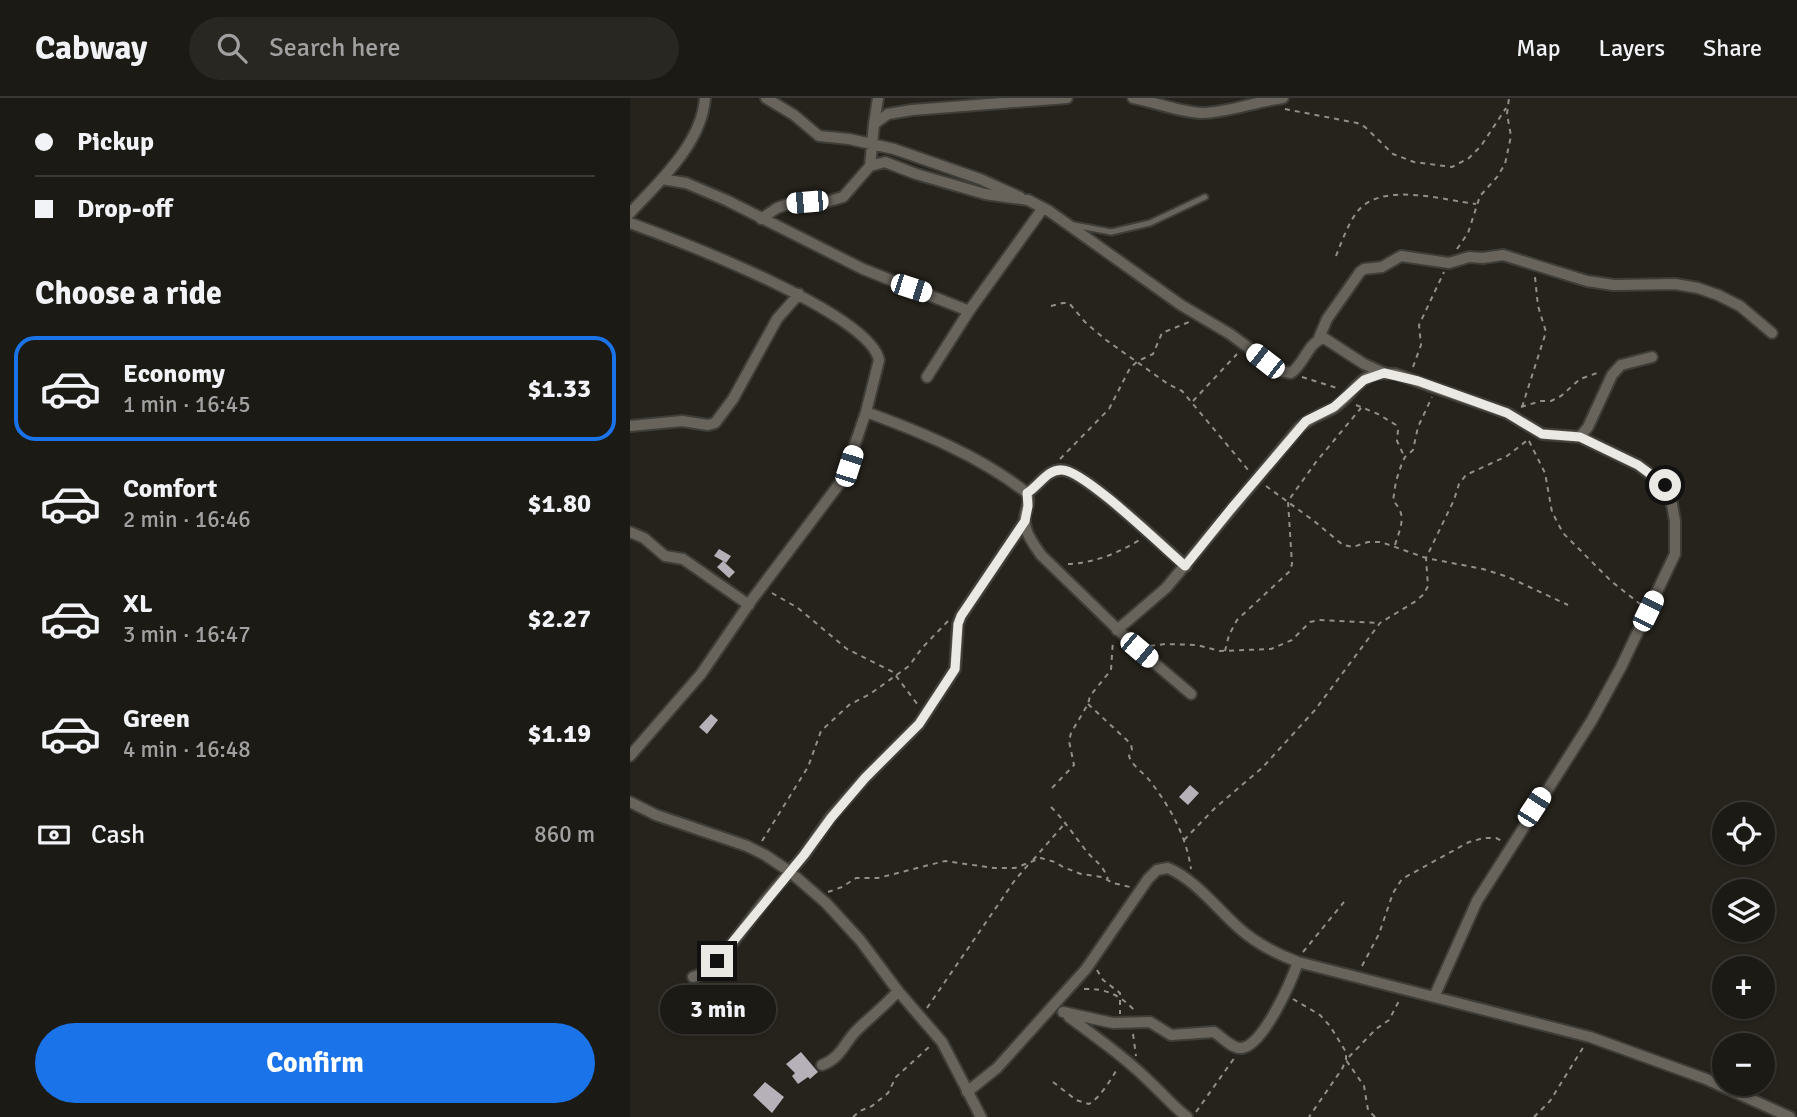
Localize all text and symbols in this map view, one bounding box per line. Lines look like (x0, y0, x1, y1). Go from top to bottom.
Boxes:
search box (189, 17, 679, 80)
text: Cabway (35, 28, 147, 69)
icon: search (213, 29, 251, 67)
text: Search here (269, 32, 400, 64)
text: Map (1516, 33, 1561, 63)
text: Layers (1599, 33, 1665, 63)
text: Share (1703, 33, 1762, 63)
text: Pickup (77, 126, 154, 158)
car (786, 190, 829, 214)
text: Drop-off (77, 193, 173, 225)
car (888, 272, 935, 304)
text: Choose a ride (35, 274, 222, 313)
car (1242, 340, 1289, 382)
icon: car (39, 357, 102, 420)
text: Economy (123, 358, 225, 390)
text: $1.33 (527, 373, 591, 405)
text: 1 min · 16:45 (123, 390, 251, 419)
car (833, 443, 866, 489)
route start (1649, 469, 1681, 501)
icon: car (39, 472, 102, 535)
text: Comfort (123, 473, 217, 505)
text: $1.80 (527, 488, 591, 520)
text: 2 min · 16:46 (123, 505, 251, 534)
icon: car (39, 587, 102, 650)
text: XL (123, 588, 153, 620)
car (1630, 588, 1667, 634)
text: $2.27 (527, 603, 591, 635)
text: 3 min · 16:47 (123, 620, 251, 649)
car (1117, 628, 1162, 672)
icon: car (39, 702, 102, 765)
text: Green (123, 703, 190, 735)
text: $1.19 (527, 718, 591, 750)
text: 4 min · 16:48 (123, 735, 251, 764)
car (1514, 784, 1555, 830)
map controls (1712, 802, 1775, 1096)
button: locate (1712, 802, 1775, 865)
icon: cash (35, 816, 73, 854)
text: Cash (91, 819, 145, 851)
text: 860 m (534, 820, 595, 849)
button: layers (1712, 879, 1775, 942)
route end (701, 945, 733, 977)
button: + (1712, 956, 1775, 1019)
callout: 3 min (659, 986, 775, 1034)
text: 3 min (690, 995, 746, 1024)
button: Confirm (35, 1023, 595, 1103)
button: − (1712, 1033, 1775, 1096)

